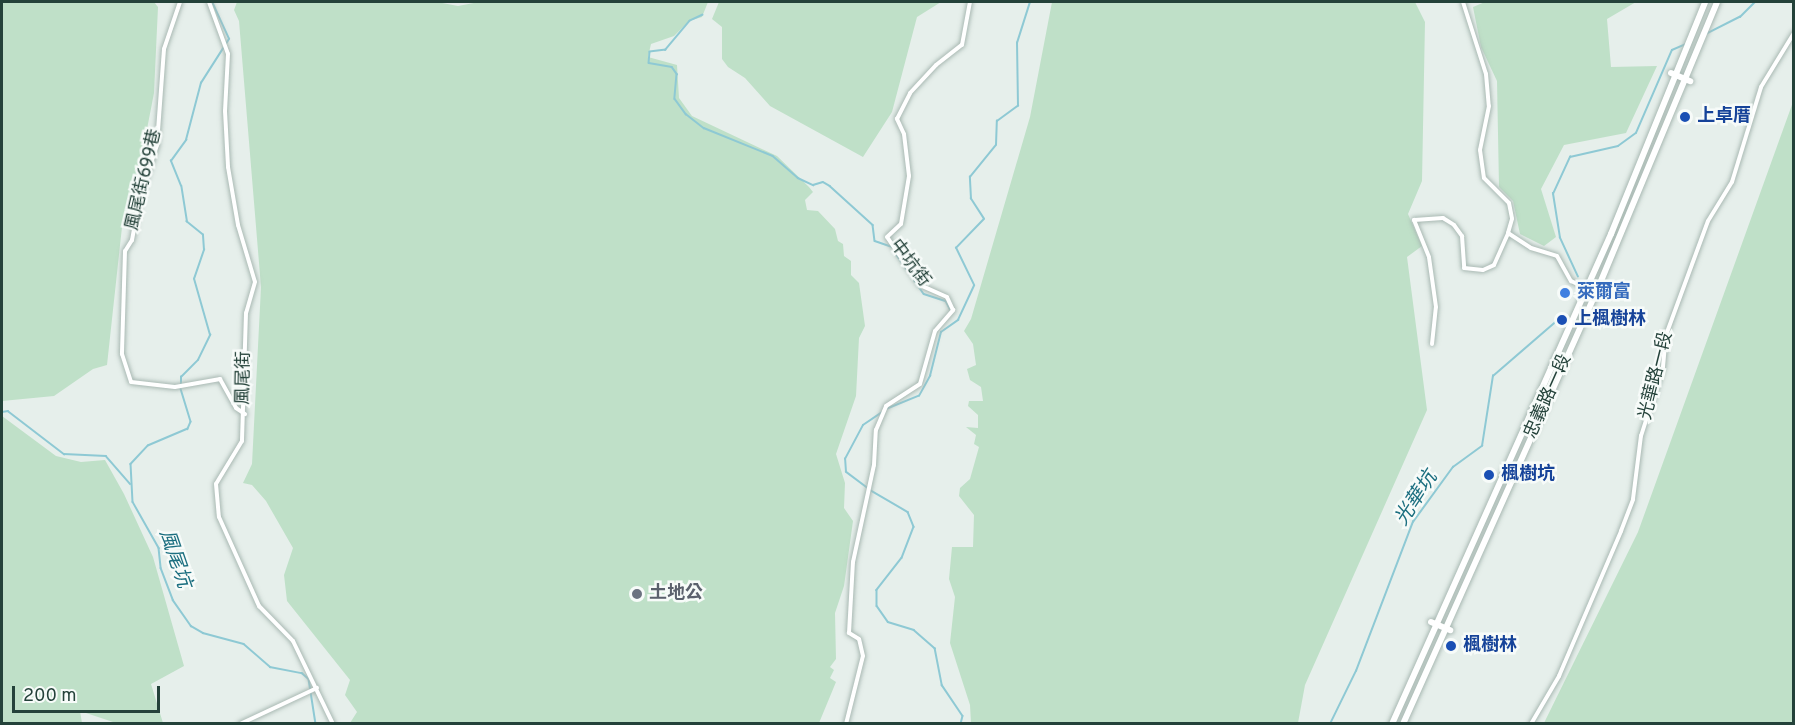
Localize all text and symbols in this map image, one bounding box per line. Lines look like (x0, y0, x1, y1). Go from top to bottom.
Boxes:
place label: 上卓厝 (1697, 106, 1751, 128)
marker: 上卓厝 (1678, 110, 1692, 124)
street label: 風尾街699巷 (123, 127, 167, 233)
street label: 中坑街 (884, 236, 934, 292)
place label: 萊爾富 (1577, 282, 1631, 304)
marker: 萊爾富 (1558, 286, 1572, 300)
place label: 上楓樹林 (1574, 309, 1646, 331)
marker: 上楓樹林 (1555, 313, 1569, 327)
street label: 光華路一段 (1636, 330, 1678, 422)
street label: 風尾街 (234, 351, 256, 405)
street label: 忠義路一段 (1521, 351, 1577, 443)
place label: 楓樹坑 (1501, 464, 1555, 486)
water label: 光華坑 (1391, 467, 1443, 531)
marker: 楓樹坑 (1482, 468, 1496, 482)
water label: 風尾坑 (153, 527, 195, 591)
place label: 土地公 (649, 583, 703, 605)
marker: 土地公 (630, 587, 644, 601)
place label: 楓樹林 (1463, 635, 1517, 657)
marker: 楓樹林 (1444, 639, 1458, 653)
scale bar (15, 674, 164, 712)
text: 200 m (23, 685, 76, 708)

